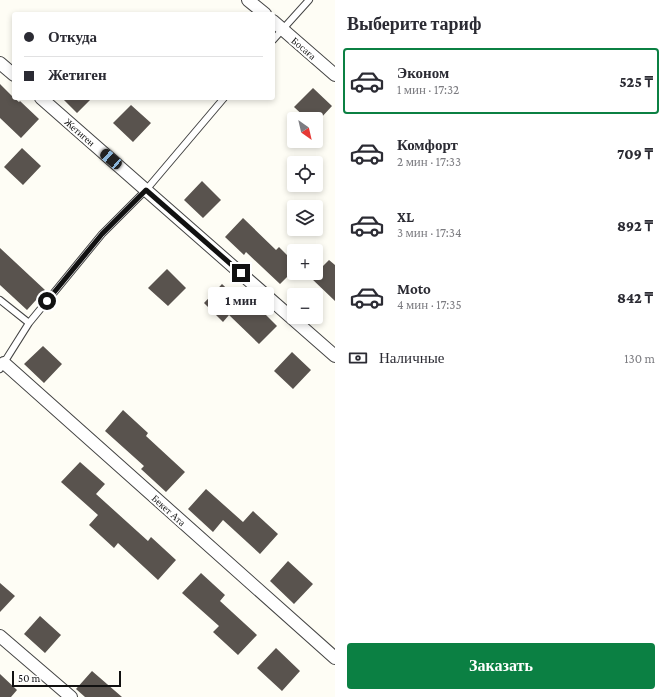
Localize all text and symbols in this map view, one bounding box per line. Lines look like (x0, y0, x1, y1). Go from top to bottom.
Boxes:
text: Выберите тариф (347, 14, 481, 34)
text: Откуда (48, 29, 97, 45)
street label: Босаға (289, 35, 318, 62)
icon: car (349, 63, 385, 99)
text: Эконом (397, 65, 449, 81)
text: Жетиген (48, 67, 107, 83)
text: 525 ₸ (619, 74, 653, 90)
text: 1 мин · 17:32 (397, 82, 459, 97)
north arrow (287, 112, 323, 148)
map controls (287, 112, 323, 324)
street label: Жетиген (62, 116, 97, 149)
icon: car (349, 135, 385, 171)
text: Комфорт (397, 137, 458, 153)
text: 709 ₸ (617, 146, 653, 162)
car (98, 147, 124, 171)
text: 2 мин · 17:33 (397, 154, 461, 169)
button: locate (287, 156, 323, 192)
button: layers (287, 200, 323, 236)
icon: car (349, 207, 385, 243)
text: XL (397, 209, 414, 225)
text: 892 ₸ (617, 218, 653, 234)
text: 3 мин · 17:34 (397, 225, 462, 240)
button: + (287, 244, 323, 280)
route end (232, 264, 250, 282)
icon: car (349, 279, 385, 315)
text: Moto (397, 281, 431, 297)
callout: 1 мин (208, 287, 274, 315)
button: − (287, 288, 323, 324)
text: 842 ₸ (617, 290, 653, 306)
route start (38, 292, 56, 310)
text: 1 мин (225, 293, 257, 308)
text: 4 мин · 17:35 (397, 297, 462, 312)
icon: cash (347, 347, 369, 369)
text: Наличные (379, 350, 444, 366)
text: 130 m (624, 351, 655, 366)
street label: Бекет Ата (150, 493, 188, 529)
button: Заказать (347, 643, 655, 689)
scale bar (12, 669, 121, 688)
text: 50 m (18, 672, 40, 684)

